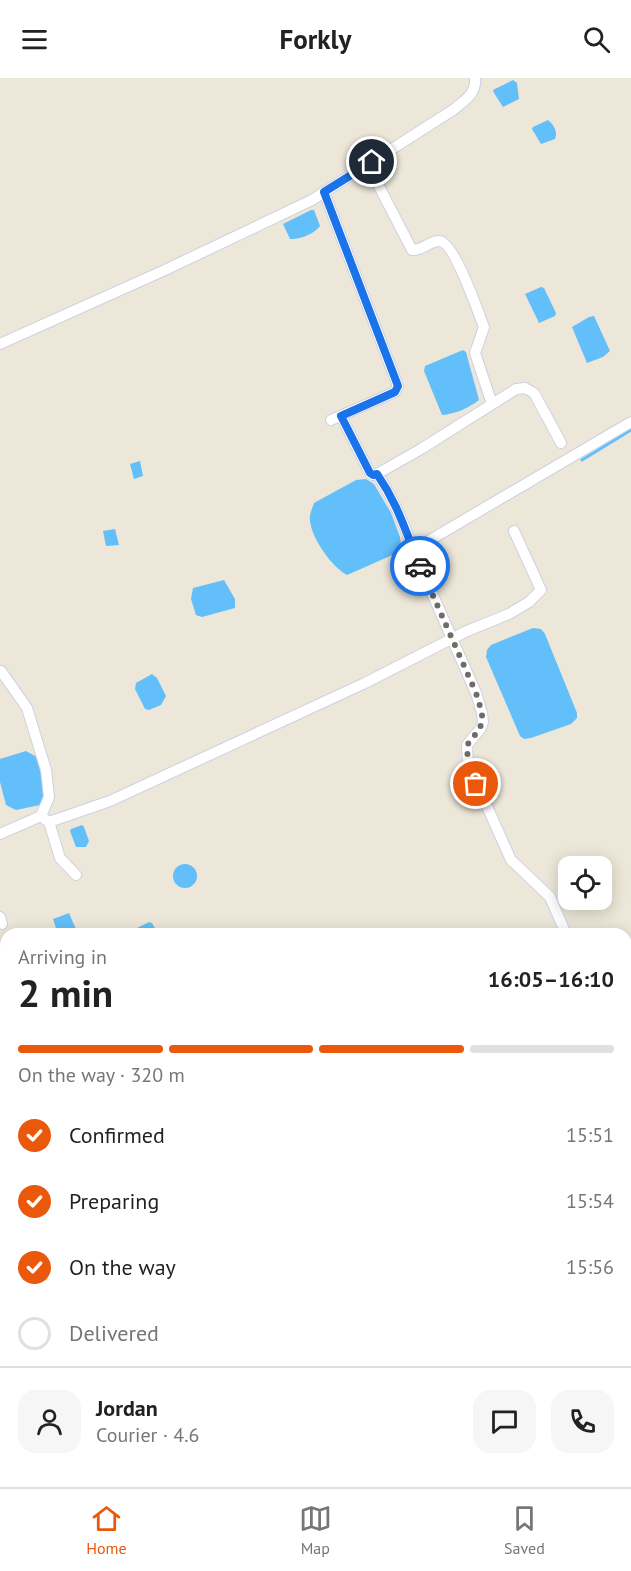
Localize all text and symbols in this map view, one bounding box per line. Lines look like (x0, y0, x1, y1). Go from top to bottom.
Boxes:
text: Forkly (280, 22, 351, 56)
icon: menu (18, 23, 51, 56)
icon: search (580, 23, 613, 56)
pin (346, 136, 397, 187)
icon: home (355, 145, 388, 178)
courier (390, 536, 450, 596)
icon: car (404, 550, 437, 583)
pin (450, 758, 501, 809)
icon: bag (459, 767, 492, 800)
map controls (558, 856, 612, 910)
button: locate (558, 856, 612, 910)
text: Arriving in (18, 944, 107, 970)
text: 16:05–16:10 (488, 965, 614, 993)
text: 2 min (18, 967, 113, 1018)
text: On the way · 320 m (18, 1062, 185, 1088)
icon: check (18, 1119, 51, 1152)
text: Confirmed (69, 1121, 165, 1149)
text: 15:51 (566, 1122, 614, 1148)
icon: check (18, 1185, 51, 1218)
text: Preparing (69, 1187, 159, 1215)
text: 15:54 (566, 1188, 614, 1214)
icon: check (18, 1251, 51, 1284)
text: On the way (69, 1253, 176, 1281)
text: 15:56 (566, 1254, 614, 1280)
text: Delivered (69, 1319, 159, 1347)
button: person (18, 1390, 81, 1453)
button: chat (473, 1390, 536, 1453)
button: phone (551, 1390, 614, 1453)
text: Jordan (96, 1394, 158, 1422)
text: Courier · 4.6 (96, 1422, 199, 1448)
tab: Home (86, 1502, 127, 1558)
tab: Map (299, 1502, 332, 1558)
tab: Saved (504, 1502, 545, 1558)

